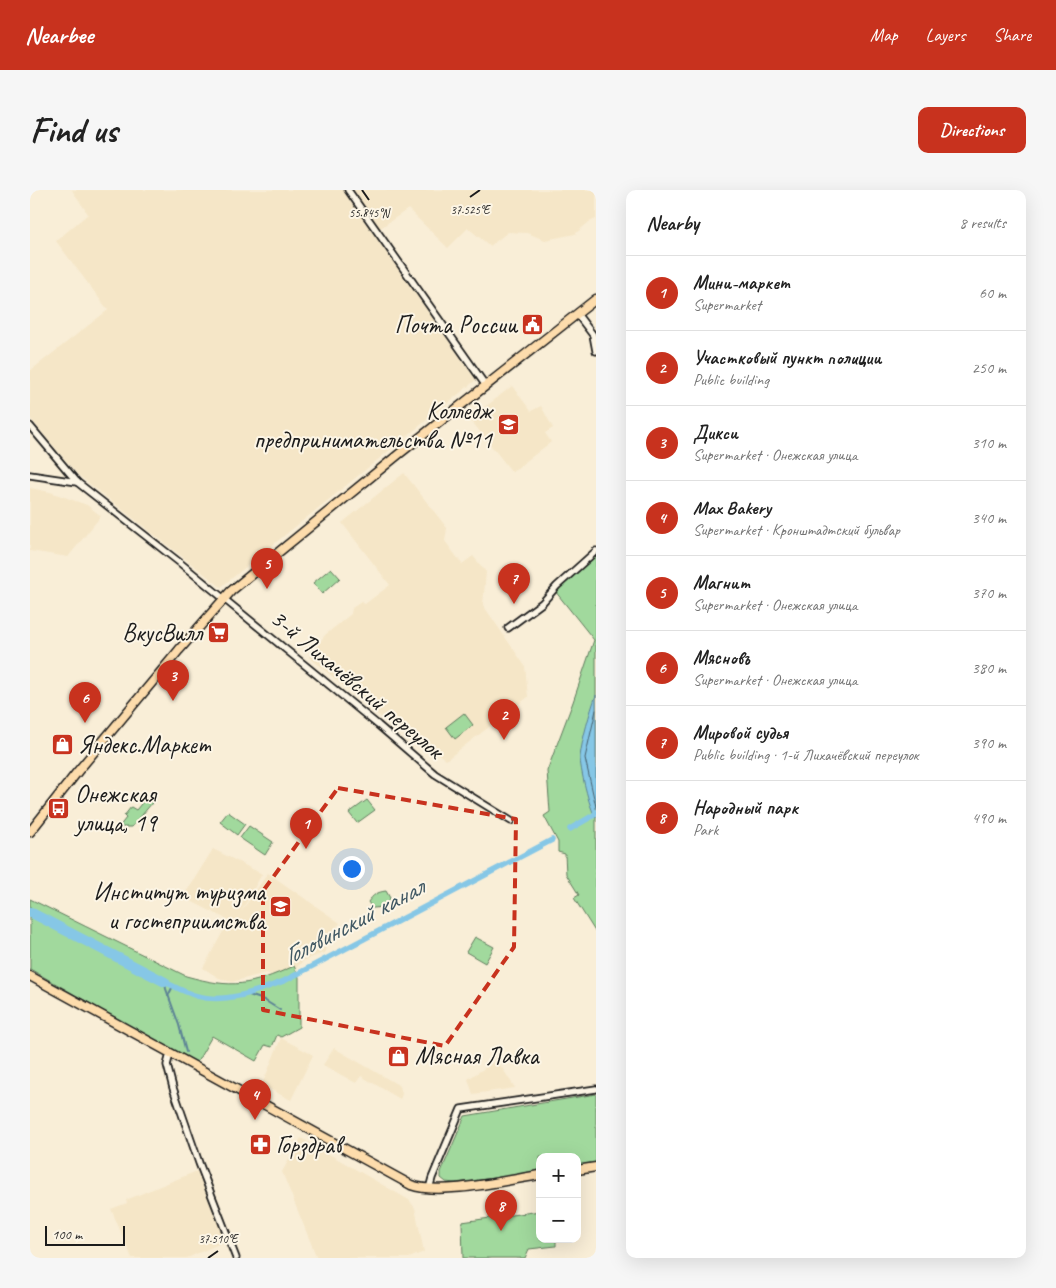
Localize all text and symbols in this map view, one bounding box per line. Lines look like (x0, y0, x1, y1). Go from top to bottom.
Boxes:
text: Nearbee (25, 20, 93, 50)
text: Map (870, 24, 898, 46)
text: Layers (926, 24, 965, 46)
text: Share (993, 24, 1031, 46)
button: Directions (918, 107, 1026, 153)
text: Find us (30, 108, 117, 153)
text: 37.525°E (450, 202, 491, 218)
text: 55.845°N (349, 205, 391, 221)
text: Nearby (646, 210, 699, 236)
text: 8 results (959, 213, 1006, 233)
text: Мини-маркет (693, 271, 789, 295)
text: 1 (658, 283, 666, 303)
text: 60 m (979, 283, 1006, 303)
text: Supermarket (693, 295, 761, 315)
place label: Почта России (395, 309, 519, 341)
public building icon: Почта России (521, 313, 545, 337)
text: Участковый пункт полиции (693, 346, 881, 370)
text: 2 (658, 358, 666, 378)
text: 250 m (972, 358, 1006, 378)
text: Public building (693, 370, 769, 390)
place label: Колледж предпринимательства №11 (254, 395, 495, 456)
school or university icon: Колледж предпринимательства №11 (496, 413, 520, 437)
text: Дикси (693, 421, 738, 445)
text: 3 (658, 433, 666, 453)
text: 310 m (972, 433, 1006, 453)
text: Supermarket · Онежская улица (693, 445, 857, 465)
text: Max Bakery (693, 496, 771, 520)
text: 4 (658, 508, 666, 528)
text: 340 m (972, 508, 1006, 528)
text: Supermarket · Кронштадтский бульвар (693, 520, 900, 540)
pin: 5 (251, 548, 283, 589)
pin: 7 (498, 563, 530, 604)
text: Магнит (693, 571, 750, 595)
text: 5 (659, 583, 665, 603)
text: 370 m (972, 583, 1006, 603)
text: Supermarket · Онежская улица (693, 595, 857, 615)
street label: 3-й Лихачёвский переулок (264, 602, 452, 768)
place label: ВкусВилл (122, 617, 204, 649)
supermarket icon: ВкусВилл (206, 621, 230, 645)
text: Мясновъ (693, 646, 750, 670)
text: 6 (658, 658, 666, 678)
text: 380 m (972, 658, 1006, 678)
pin: 3 (157, 660, 189, 701)
text: Supermarket · Онежская улица (693, 670, 857, 690)
pin: 6 (69, 682, 101, 723)
pin: 2 (488, 699, 520, 740)
text: Мировой судья (693, 721, 788, 745)
place label: Яндекс.Маркет (78, 729, 212, 761)
shop icon: Яндекс.Маркет (50, 733, 74, 757)
text: 7 (658, 733, 666, 753)
text: 390 m (972, 733, 1006, 753)
text: Public building · 1-й Лихачёвский переулок (693, 745, 918, 765)
place label: Онежская улица, 19 (73, 778, 158, 839)
bus stop icon: Онежская улица, 19 (47, 796, 71, 820)
text: Народный парк (693, 796, 798, 820)
pin: 1 (290, 808, 322, 849)
text: 8 (658, 808, 666, 828)
text: 490 m (972, 808, 1006, 828)
text: Park (693, 820, 718, 840)
your location (339, 856, 365, 882)
water label: Головинский канал (277, 869, 433, 973)
place label: Институт туризма и гостеприимства (93, 876, 268, 937)
school or university icon: Институт туризма и гостеприимства (269, 894, 293, 918)
place label: Мясная Лавка (415, 1040, 541, 1072)
shop icon: Мясная Лавка (387, 1044, 411, 1068)
pin: 4 (239, 1079, 271, 1120)
place label: Горздрав (276, 1129, 346, 1161)
pharmacy icon: Горздрав (248, 1133, 272, 1157)
map controls (536, 1153, 581, 1243)
button: + (536, 1153, 581, 1198)
pin: 8 (485, 1190, 517, 1231)
button: − (536, 1198, 581, 1243)
scale bar (45, 1223, 125, 1246)
text: 100 m (52, 1226, 82, 1243)
text: 37.510°E (198, 1231, 239, 1247)

